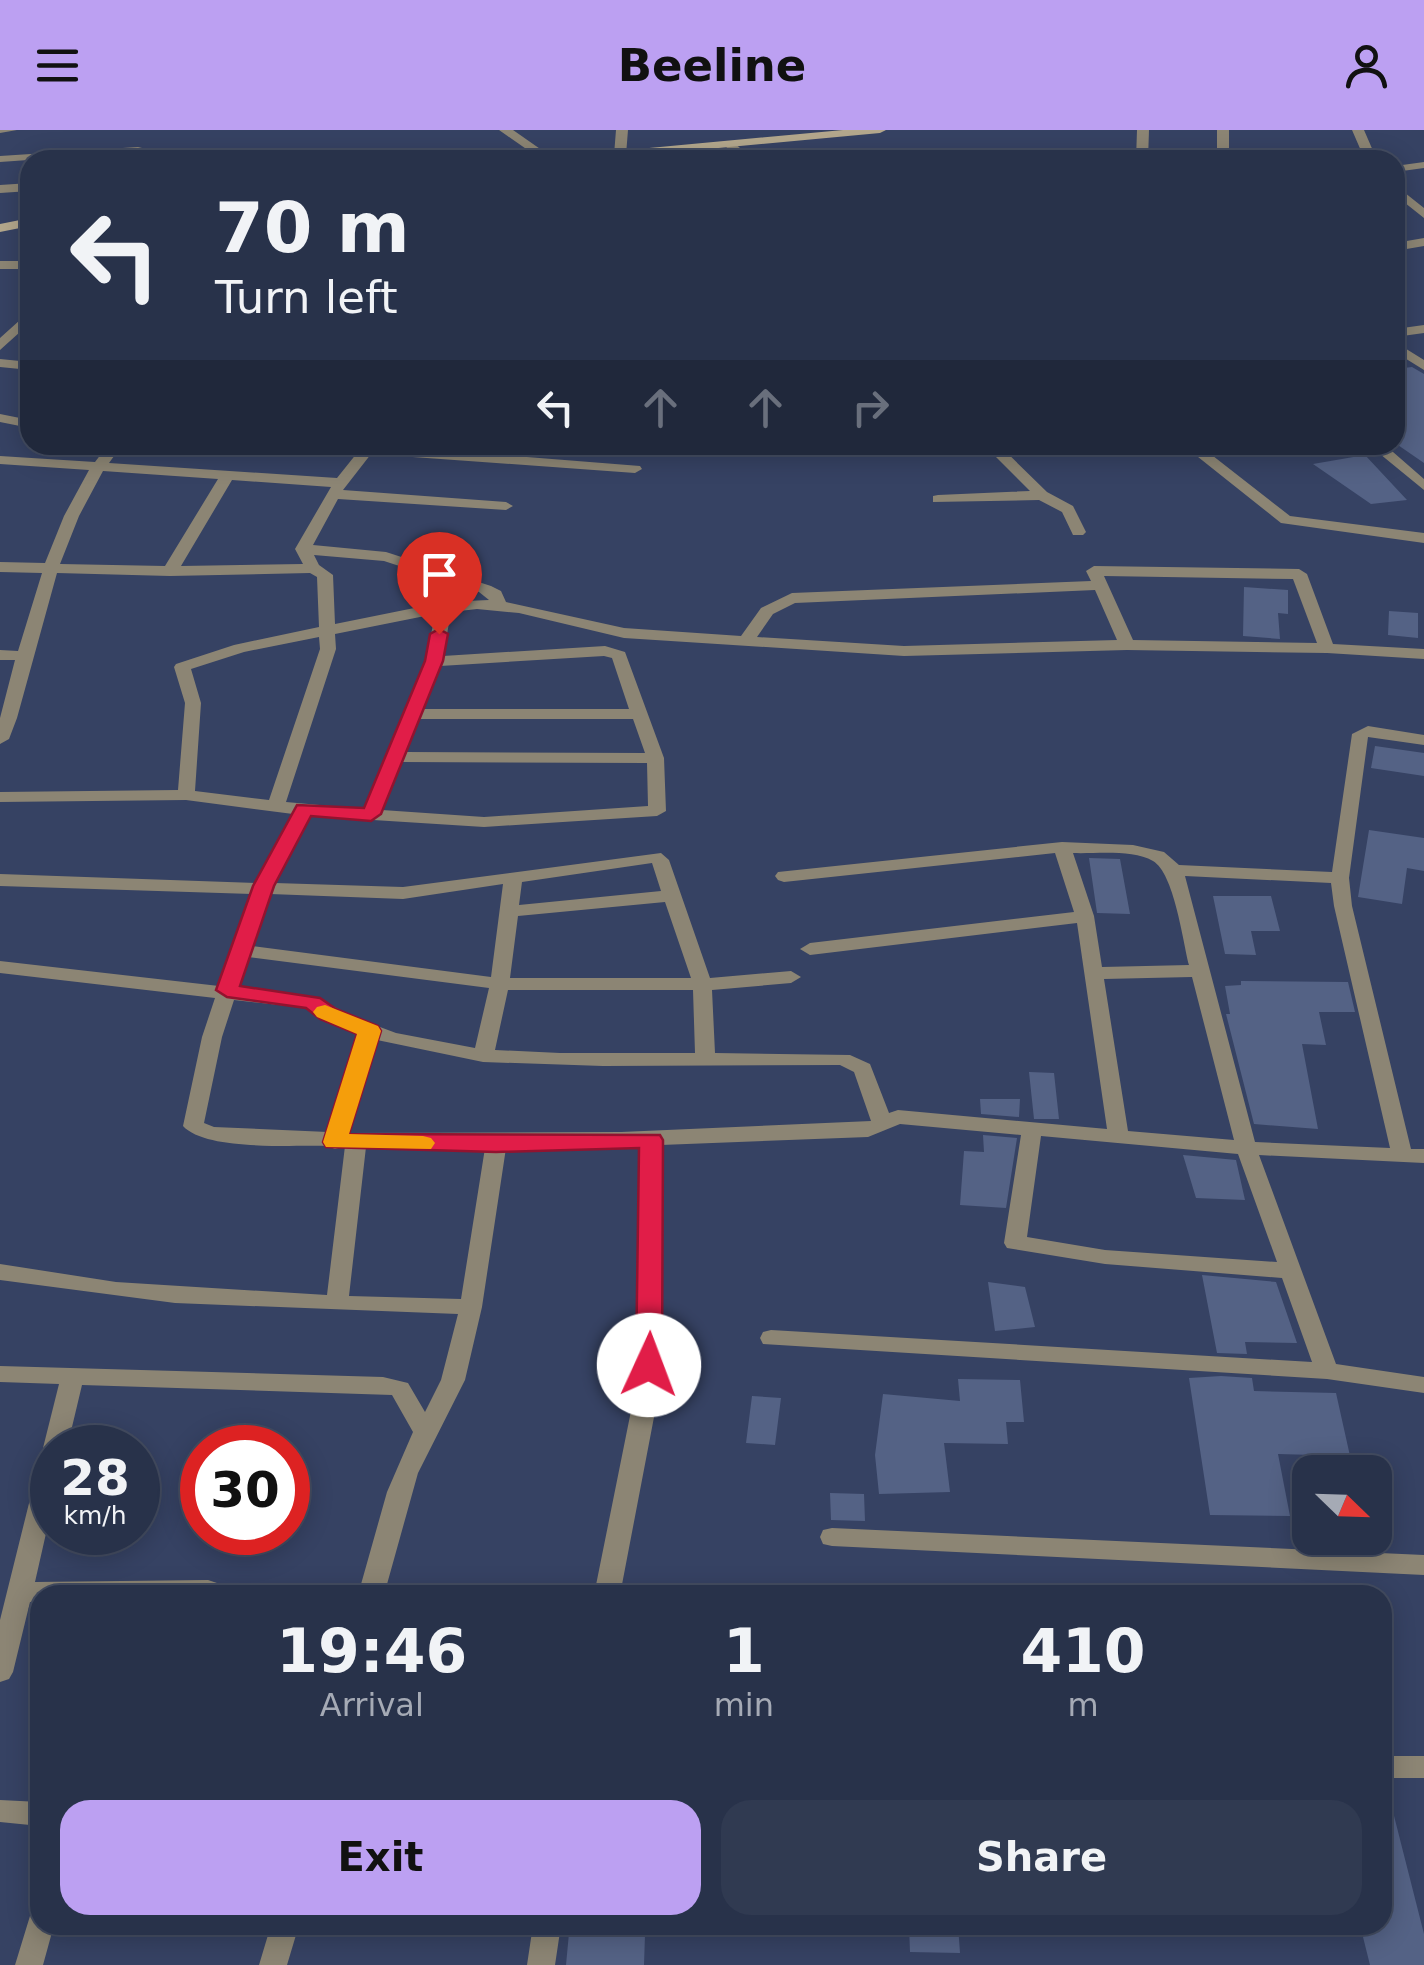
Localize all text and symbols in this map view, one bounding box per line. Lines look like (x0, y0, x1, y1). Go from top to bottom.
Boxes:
icon: menu (30, 38, 85, 93)
icon: person (1339, 38, 1394, 93)
text: Beeline (618, 39, 806, 92)
text: 70 m (215, 187, 410, 269)
icon: left (50, 190, 180, 320)
text: Turn left (215, 271, 398, 324)
icon: left (528, 380, 583, 435)
icon: ahead (633, 380, 688, 435)
icon: ahead (738, 380, 793, 435)
icon: right (843, 380, 898, 435)
pin (397, 532, 482, 635)
icon: arrive (412, 547, 467, 602)
position arrow (597, 1313, 701, 1417)
speed limit sign: 30 (180, 1425, 310, 1555)
text: 28 (60, 1449, 130, 1507)
north arrow (1292, 1455, 1392, 1555)
map controls (1292, 1455, 1392, 1555)
text: km/h (63, 1501, 127, 1530)
text: 19:46 (276, 1616, 467, 1686)
text: 1 (723, 1616, 765, 1686)
text: 410 (1020, 1616, 1146, 1686)
text: Arrival (320, 1686, 424, 1724)
text: min (714, 1686, 774, 1724)
text: m (1067, 1686, 1099, 1724)
button: Exit (60, 1800, 701, 1915)
button: Share (721, 1800, 1362, 1915)

